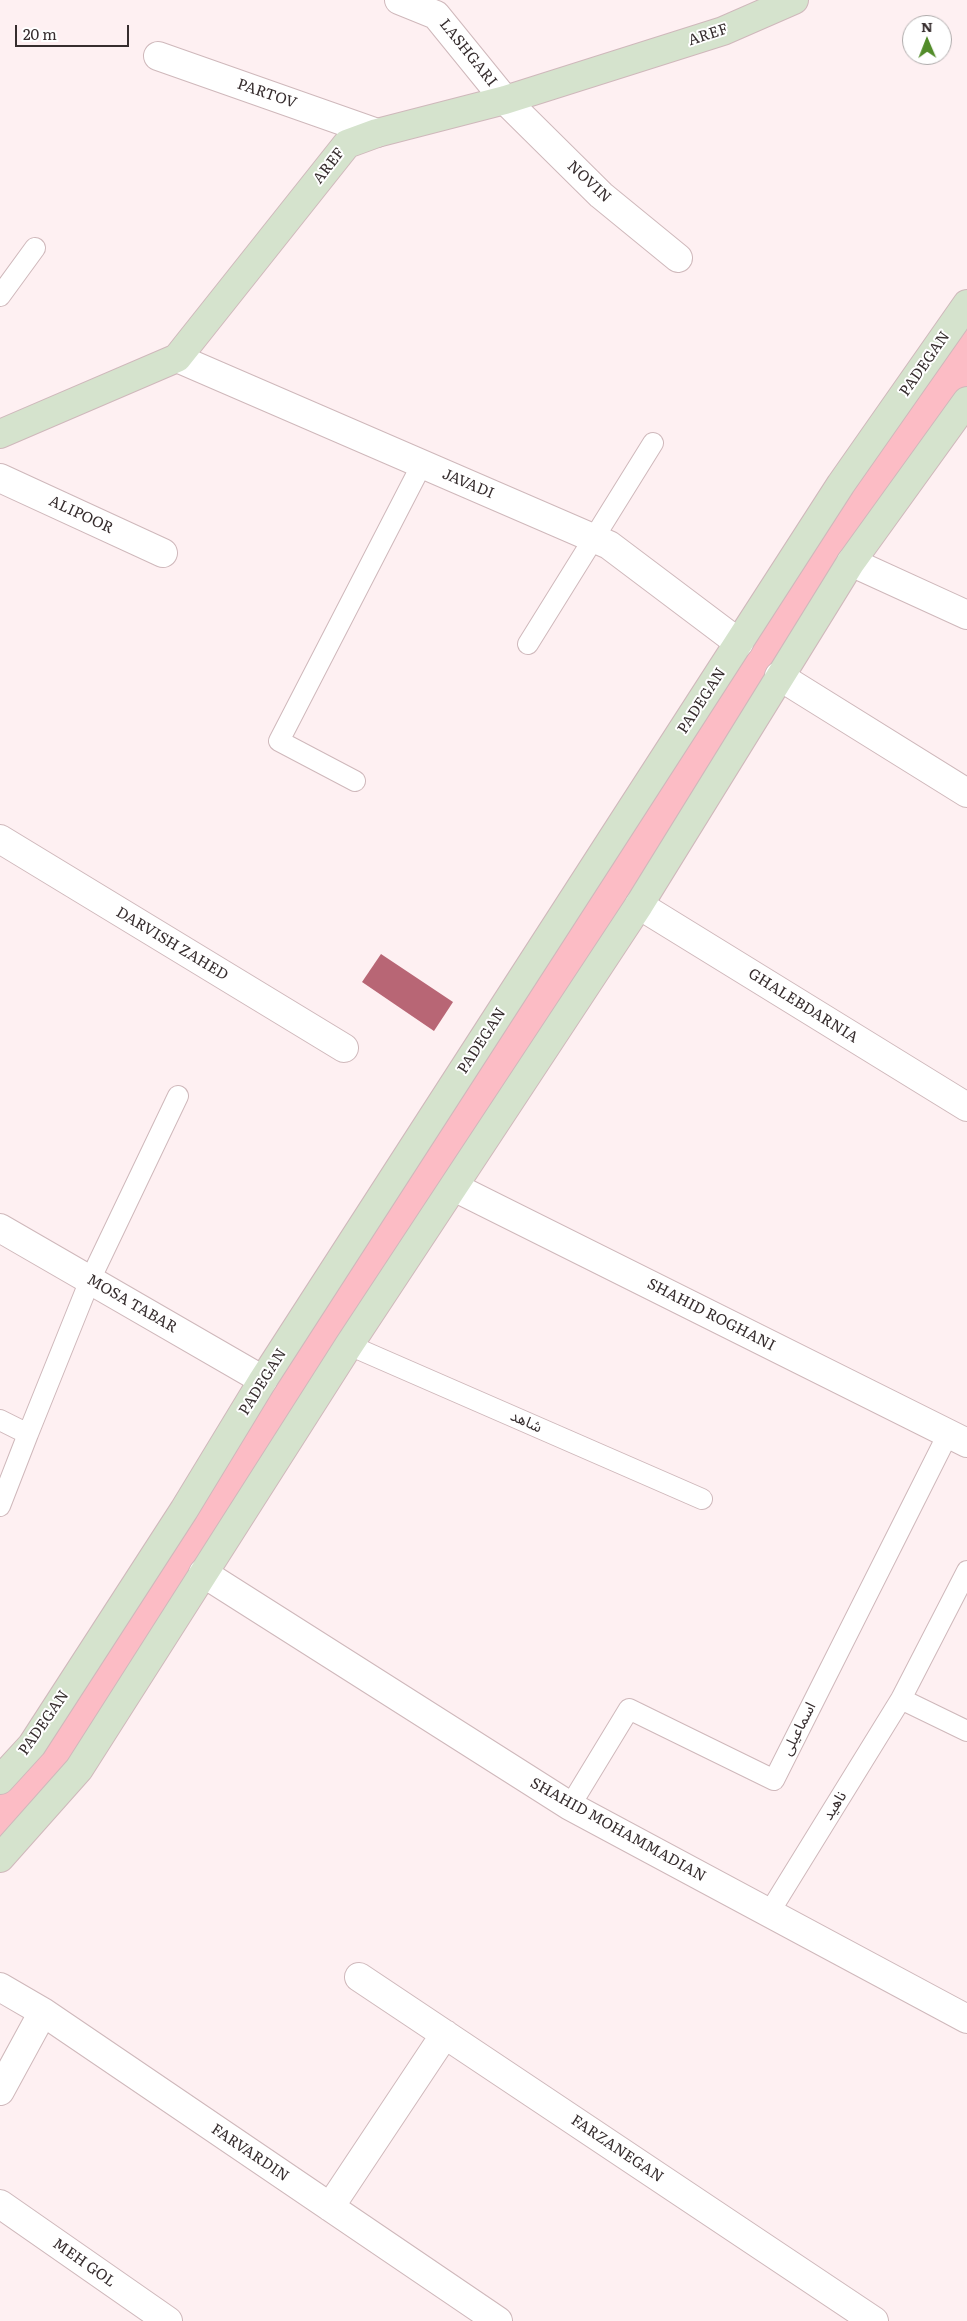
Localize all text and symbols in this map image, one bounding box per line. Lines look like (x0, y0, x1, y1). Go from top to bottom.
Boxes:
scale bar (18, 15, 131, 47)
north arrow (902, 15, 952, 65)
street label: LASHGARI (435, 16, 501, 90)
text: N (921, 16, 933, 36)
street label: AREF (686, 20, 730, 50)
text: 20 m (23, 22, 57, 45)
street label: PARTOV (235, 75, 299, 113)
street label: AREF (309, 144, 349, 188)
street label: NOVIN (563, 157, 615, 207)
street label: PADEGAN (896, 328, 954, 400)
street label: JAVADI (439, 465, 497, 503)
street label: ALIPOOR (46, 492, 116, 538)
street label: PADEGAN (674, 665, 730, 737)
street label: DARVISH ZAHED (113, 903, 231, 985)
street label: GHALEBDARNIA (745, 965, 861, 1047)
street label: PADEGAN (454, 1005, 510, 1077)
street label: MOSA TABAR (84, 1271, 180, 1337)
street label: SHAHID ROGHANI (644, 1275, 778, 1355)
street label: PADEGAN (235, 1345, 291, 1419)
street label: شاهد (507, 1407, 545, 1437)
street label: PADEGAN (15, 1687, 73, 1759)
street label: اسماعيلی (778, 1700, 820, 1758)
street label: SHAHID MOHAMMADIAN (527, 1774, 709, 1886)
street label: ناهید (819, 1788, 851, 1824)
street label: FARZANEGAN (567, 2111, 667, 2187)
street label: FARVARDIN (208, 2120, 292, 2186)
street label: MEH GOL (49, 2235, 119, 2291)

